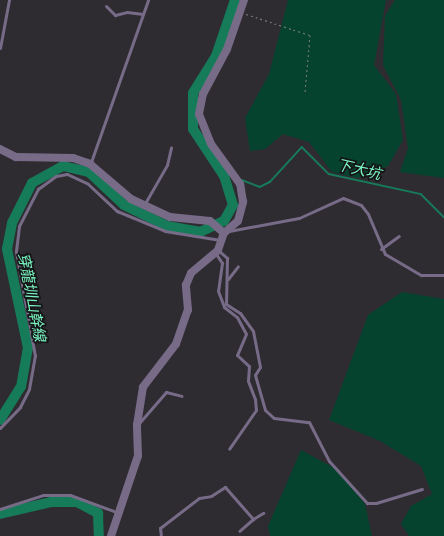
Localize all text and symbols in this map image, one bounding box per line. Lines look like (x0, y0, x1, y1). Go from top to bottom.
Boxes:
water label: 下大坑 (335, 155, 383, 183)
water label: 穿龍圳山幹線 (15, 251, 49, 343)

